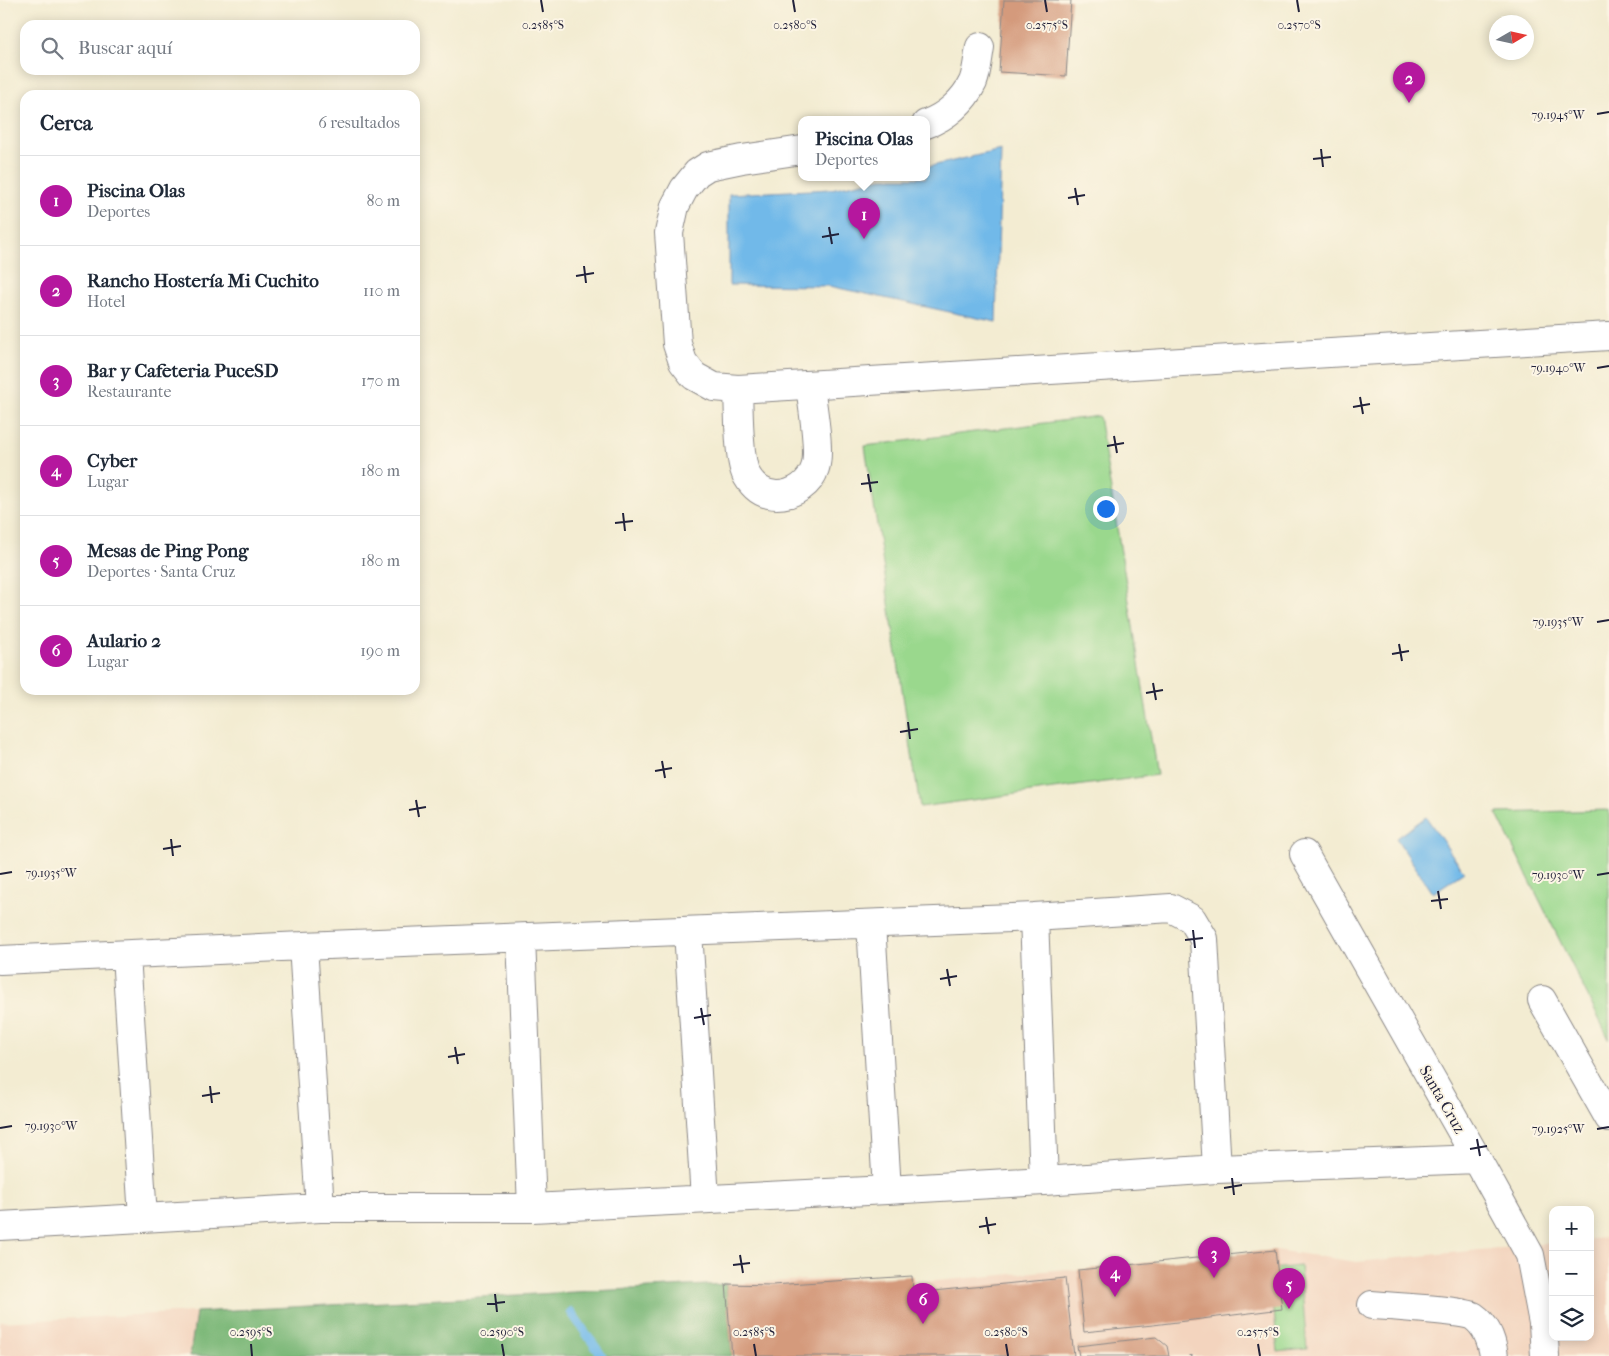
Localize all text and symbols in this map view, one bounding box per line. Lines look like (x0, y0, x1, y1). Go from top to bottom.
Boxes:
north arrow (1489, 15, 1534, 60)
text: 0.2585°S (522, 18, 564, 32)
text: 0.2580°S (773, 18, 817, 32)
text: 0.2575°S (1026, 18, 1068, 32)
text: 0.2570°S (1277, 18, 1321, 32)
search box (20, 20, 420, 75)
icon: search (38, 34, 66, 62)
text: Buscar aquí (78, 37, 172, 59)
pin: 2 (1393, 62, 1425, 103)
text: 79.1945°W (1532, 108, 1586, 122)
text: Cerca (40, 111, 92, 135)
text: 6 resultados (318, 113, 400, 132)
popup (798, 116, 930, 181)
text: Piscina Olas (815, 128, 913, 150)
text: Deportes (815, 150, 878, 169)
text: Piscina Olas (87, 180, 185, 202)
text: 1 (53, 191, 59, 210)
text: 80 m (366, 191, 400, 210)
pin: 1 (848, 198, 880, 239)
text: Deportes (87, 202, 150, 221)
text: Rancho Hostería Mi Cuchito (87, 270, 319, 292)
text: 2 (52, 281, 60, 300)
text: 110 m (363, 281, 400, 300)
text: Hotel (87, 292, 125, 311)
text: Bar y Cafeteria PuceSD (87, 360, 278, 382)
text: 79.1940°W (1531, 361, 1587, 375)
text: 3 (53, 371, 59, 390)
text: 170 m (361, 371, 400, 390)
text: Restaurante (87, 382, 171, 401)
text: Cyber (87, 450, 137, 472)
text: 4 (51, 461, 61, 480)
text: 180 m (361, 461, 400, 480)
text: Lugar (87, 472, 128, 491)
your location (1093, 496, 1119, 522)
text: Mesas de Ping Pong (87, 540, 248, 562)
text: 5 (53, 551, 59, 570)
text: 180 m (361, 551, 400, 570)
text: Deportes · Santa Cruz (87, 562, 235, 581)
text: 79.1935°W (1532, 615, 1585, 629)
text: Aulario 2 (87, 630, 161, 652)
text: 6 (52, 641, 60, 660)
text: 190 m (360, 641, 400, 660)
text: Lugar (87, 652, 128, 671)
text: 79.1935°W (25, 866, 78, 880)
text: 79.1930°W (1532, 868, 1586, 882)
street label: Santa Cruz (1416, 1062, 1470, 1137)
text: 79.1930°W (25, 1119, 79, 1133)
text: 79.1925°W (1532, 1122, 1585, 1136)
map controls (1549, 1206, 1594, 1341)
button: + (1549, 1206, 1594, 1251)
pin: 3 (1198, 1237, 1230, 1278)
button: − (1549, 1251, 1594, 1296)
pin: 4 (1099, 1256, 1131, 1297)
pin: 5 (1273, 1268, 1305, 1309)
pin: 6 (907, 1283, 939, 1324)
button: layers (1549, 1296, 1594, 1341)
text: 0.2595°S (230, 1325, 272, 1339)
text: 0.2590°S (480, 1325, 524, 1339)
text: 0.2585°S (733, 1325, 775, 1339)
text: 0.2580°S (984, 1325, 1028, 1339)
text: 0.2575°S (1237, 1325, 1279, 1339)

